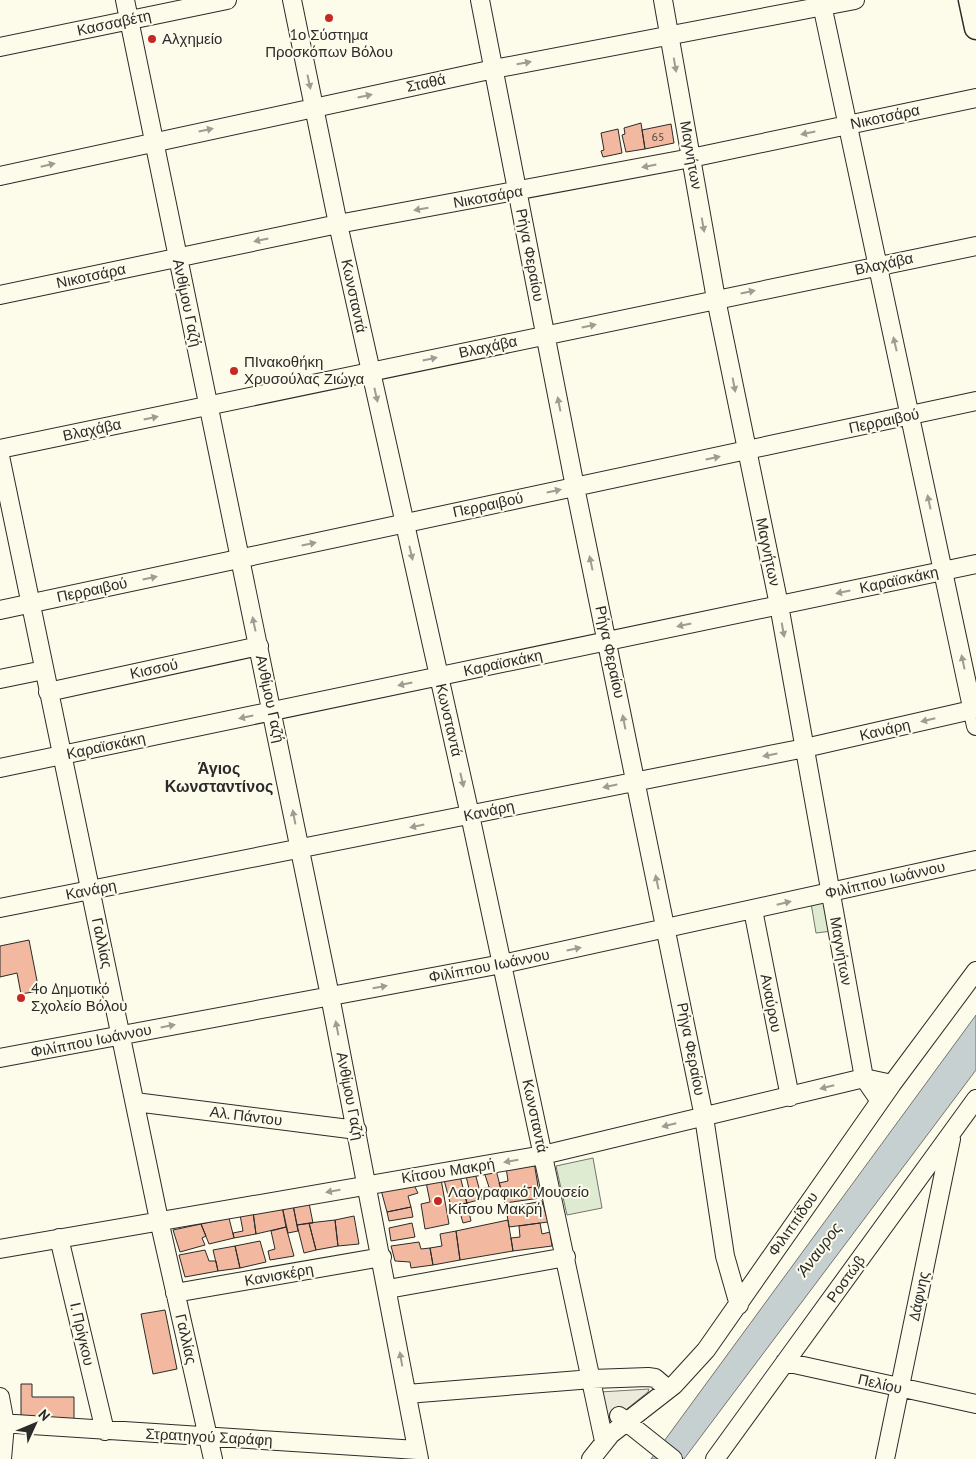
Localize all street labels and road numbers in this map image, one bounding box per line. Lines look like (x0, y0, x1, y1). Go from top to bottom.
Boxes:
street label: Κασσαβέτη (75, 5, 153, 40)
street label: Σταθά (404, 69, 448, 96)
street label: Νικοτσάρα (848, 100, 922, 133)
street label: Μαγνήτων (676, 119, 707, 191)
street label: Νικοτσάρα (452, 181, 525, 212)
street label: Ρήγα Φεραίου (512, 207, 549, 303)
street label: Βλαχάβα (853, 248, 915, 279)
street label: Ανθίμου Γαζή (169, 257, 206, 349)
street label: Κωνσταντά (337, 257, 372, 335)
street label: Νικοτσάρα (54, 259, 128, 292)
street label: Βλαχάβα (457, 331, 519, 362)
street label: Περραιβού (847, 404, 921, 437)
street label: Βλαχάβα (61, 414, 123, 445)
street label: Περραιβού (451, 488, 525, 521)
street label: Μαγνήτων (752, 516, 785, 588)
street label: Καραϊσκάκη (858, 562, 940, 597)
street label: Περραιβού (55, 573, 129, 606)
street label: Ρήγα Φεραίου (591, 604, 630, 700)
street label: Καραϊσκάκη (462, 645, 544, 680)
street label: Ανθίμου Γαζή (252, 653, 289, 745)
street label: Κισσού (128, 654, 180, 683)
street label: Κωνσταντά (432, 681, 467, 759)
street label: Κανάρη (858, 714, 912, 745)
street label: Καραϊσκάκη (65, 728, 147, 763)
street label: Κανάρη (462, 796, 516, 825)
street label: Φιλίππου Ιωάννου (823, 856, 947, 903)
street label: Κανάρη (64, 875, 118, 904)
street label: Μαγνήτων (826, 915, 857, 987)
street label: Γαλλίας (88, 916, 117, 970)
street label: Φιλίππου Ιωάννου (427, 944, 551, 987)
street label: Αναύρου (757, 972, 786, 1034)
street label: Ρήγα Φεραίου (673, 1001, 710, 1097)
street label: Φιλίππου Ιωάννου (29, 1019, 153, 1062)
street label: Ανθίμου Γαζή (333, 1050, 368, 1142)
street label: Κωνσταντά (518, 1077, 553, 1155)
street label: Αλ. Πάντου (209, 1102, 283, 1129)
street label: Κίτσου Μακρή (400, 1154, 496, 1187)
street label: Φιλιππίδου (764, 1188, 822, 1260)
street label: Ροστώβ (822, 1251, 869, 1306)
street label: Κανισκέρη (243, 1259, 315, 1290)
street label: Δάφνης (904, 1269, 933, 1322)
street label: Ι. Πρίγκου (66, 1300, 99, 1367)
street label: Γαλλίας (171, 1312, 201, 1366)
street label: Πελίου (856, 1369, 904, 1398)
street label: Στρατηγού Σαράφη (145, 1424, 273, 1449)

